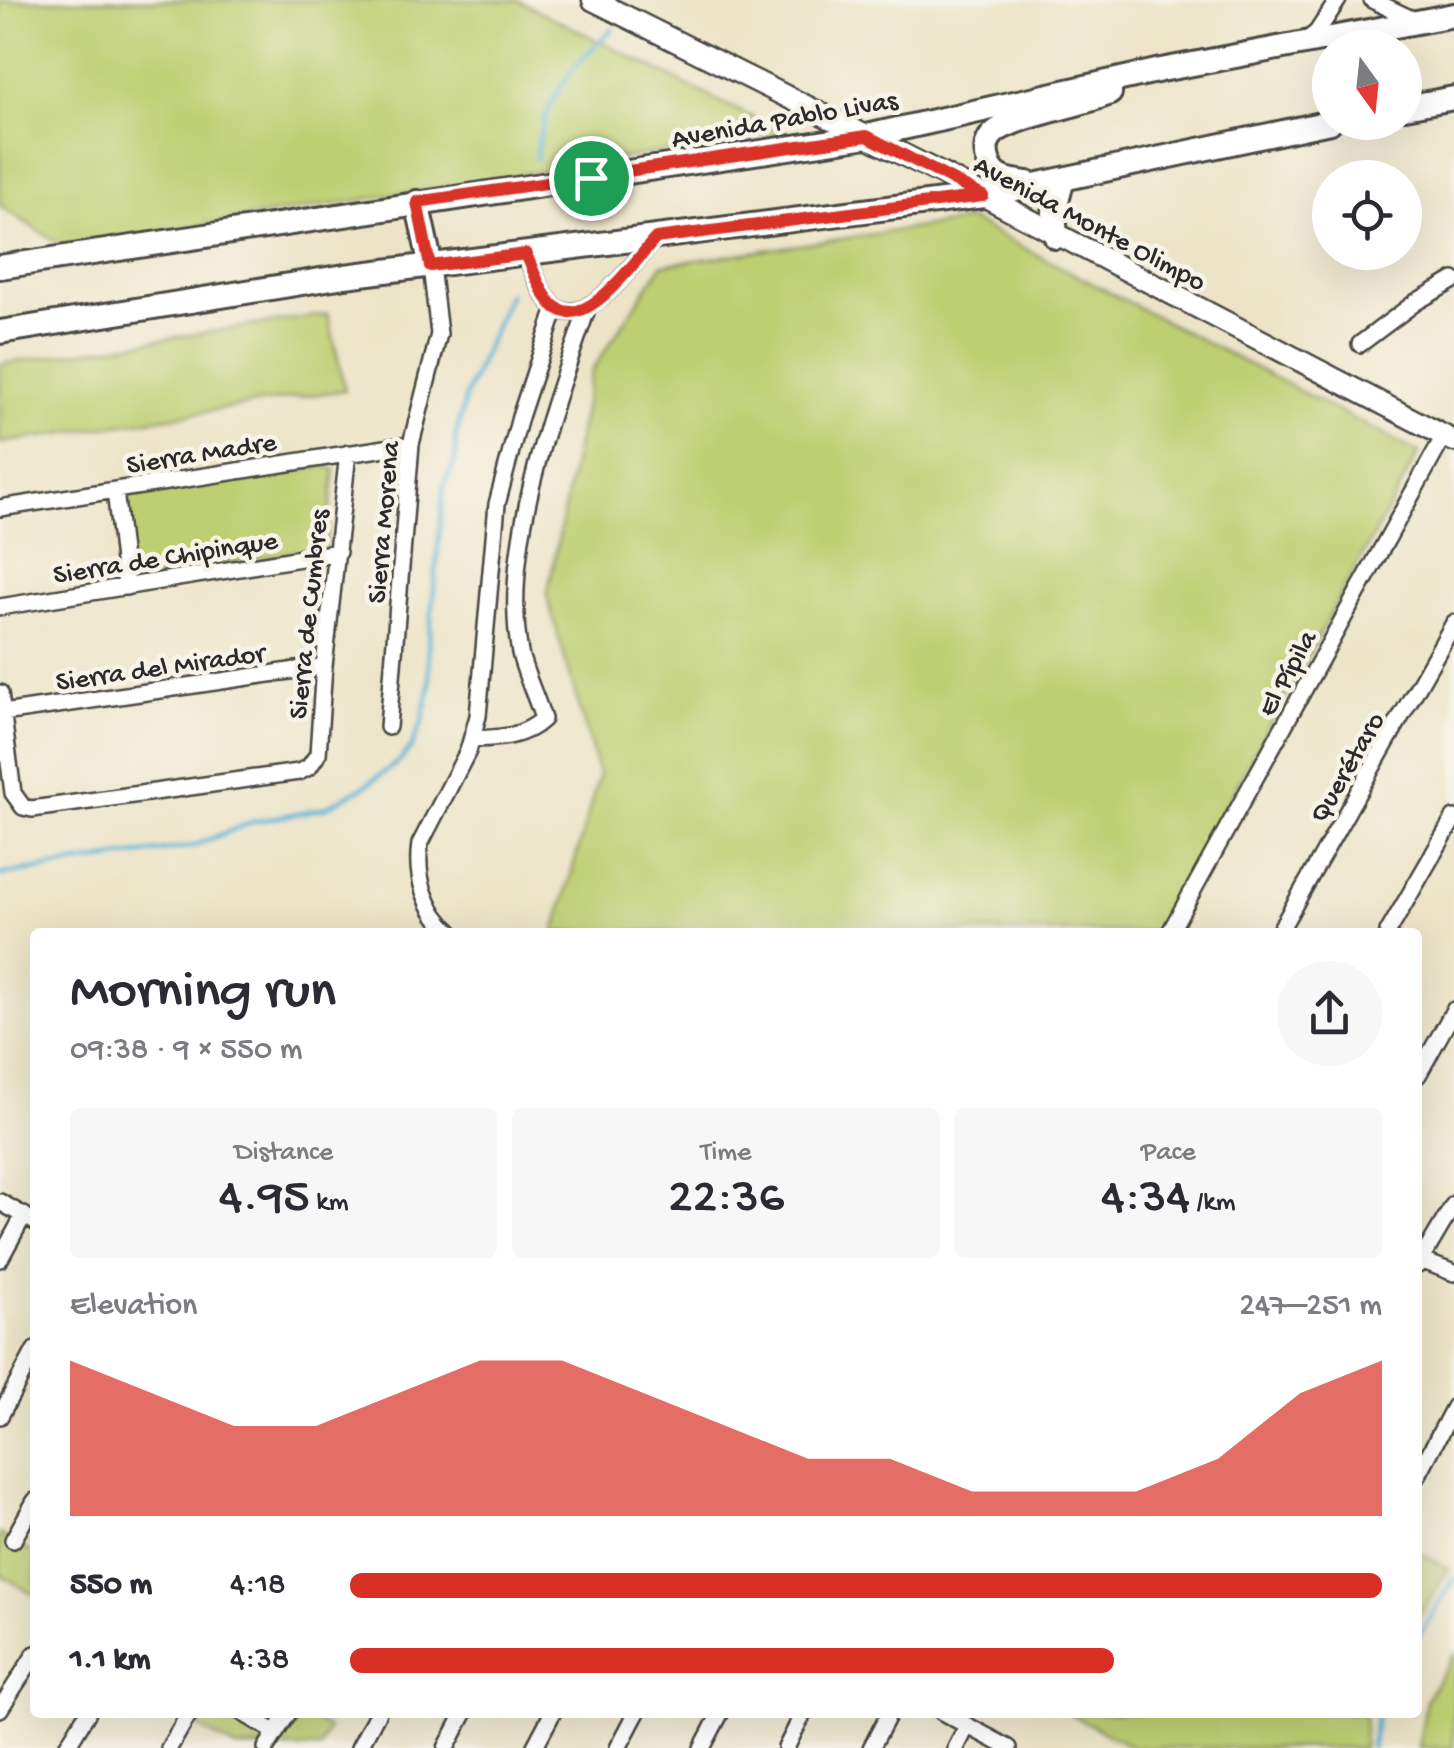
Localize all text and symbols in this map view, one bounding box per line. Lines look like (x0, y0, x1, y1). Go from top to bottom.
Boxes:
north arrow (1312, 30, 1422, 140)
map controls (1312, 30, 1422, 270)
street label: Avenida Pablo Livas (669, 85, 901, 158)
pin (549, 136, 634, 221)
street label: Avenida Monte Olimpo (967, 150, 1211, 300)
icon: arrive (564, 151, 619, 206)
button: locate (1312, 160, 1422, 270)
street label: Sierra Madre (124, 427, 280, 484)
street label: Sierra Morena (362, 438, 409, 605)
street label: Sierra de Cumbres (283, 507, 338, 721)
street label: Sierra de Chipinque (51, 525, 281, 593)
street label: El Pípila (1252, 624, 1327, 723)
street label: Sierra del Mirador (54, 638, 269, 700)
street label: Querétaro (1304, 707, 1394, 829)
button: share (1277, 961, 1382, 1066)
text: Morning run (70, 962, 336, 1026)
text: 09:38 · 9 × 550 m (70, 1032, 302, 1070)
text: Distance (234, 1137, 333, 1170)
text: Time (700, 1137, 752, 1170)
text: Pace (1141, 1137, 1196, 1170)
text: 4.95 (219, 1170, 310, 1229)
text: 22:36 (668, 1170, 784, 1229)
text: 4:34 (1101, 1170, 1190, 1229)
text: km (310, 1187, 349, 1220)
text: /km (1190, 1187, 1236, 1220)
text: Elevation (70, 1288, 197, 1326)
text: 247–251 m (1239, 1288, 1382, 1326)
text: 550 m (70, 1567, 152, 1605)
text: 4:18 (230, 1567, 286, 1605)
text: 1.1 km (70, 1642, 150, 1680)
text: 4:38 (230, 1642, 289, 1680)

